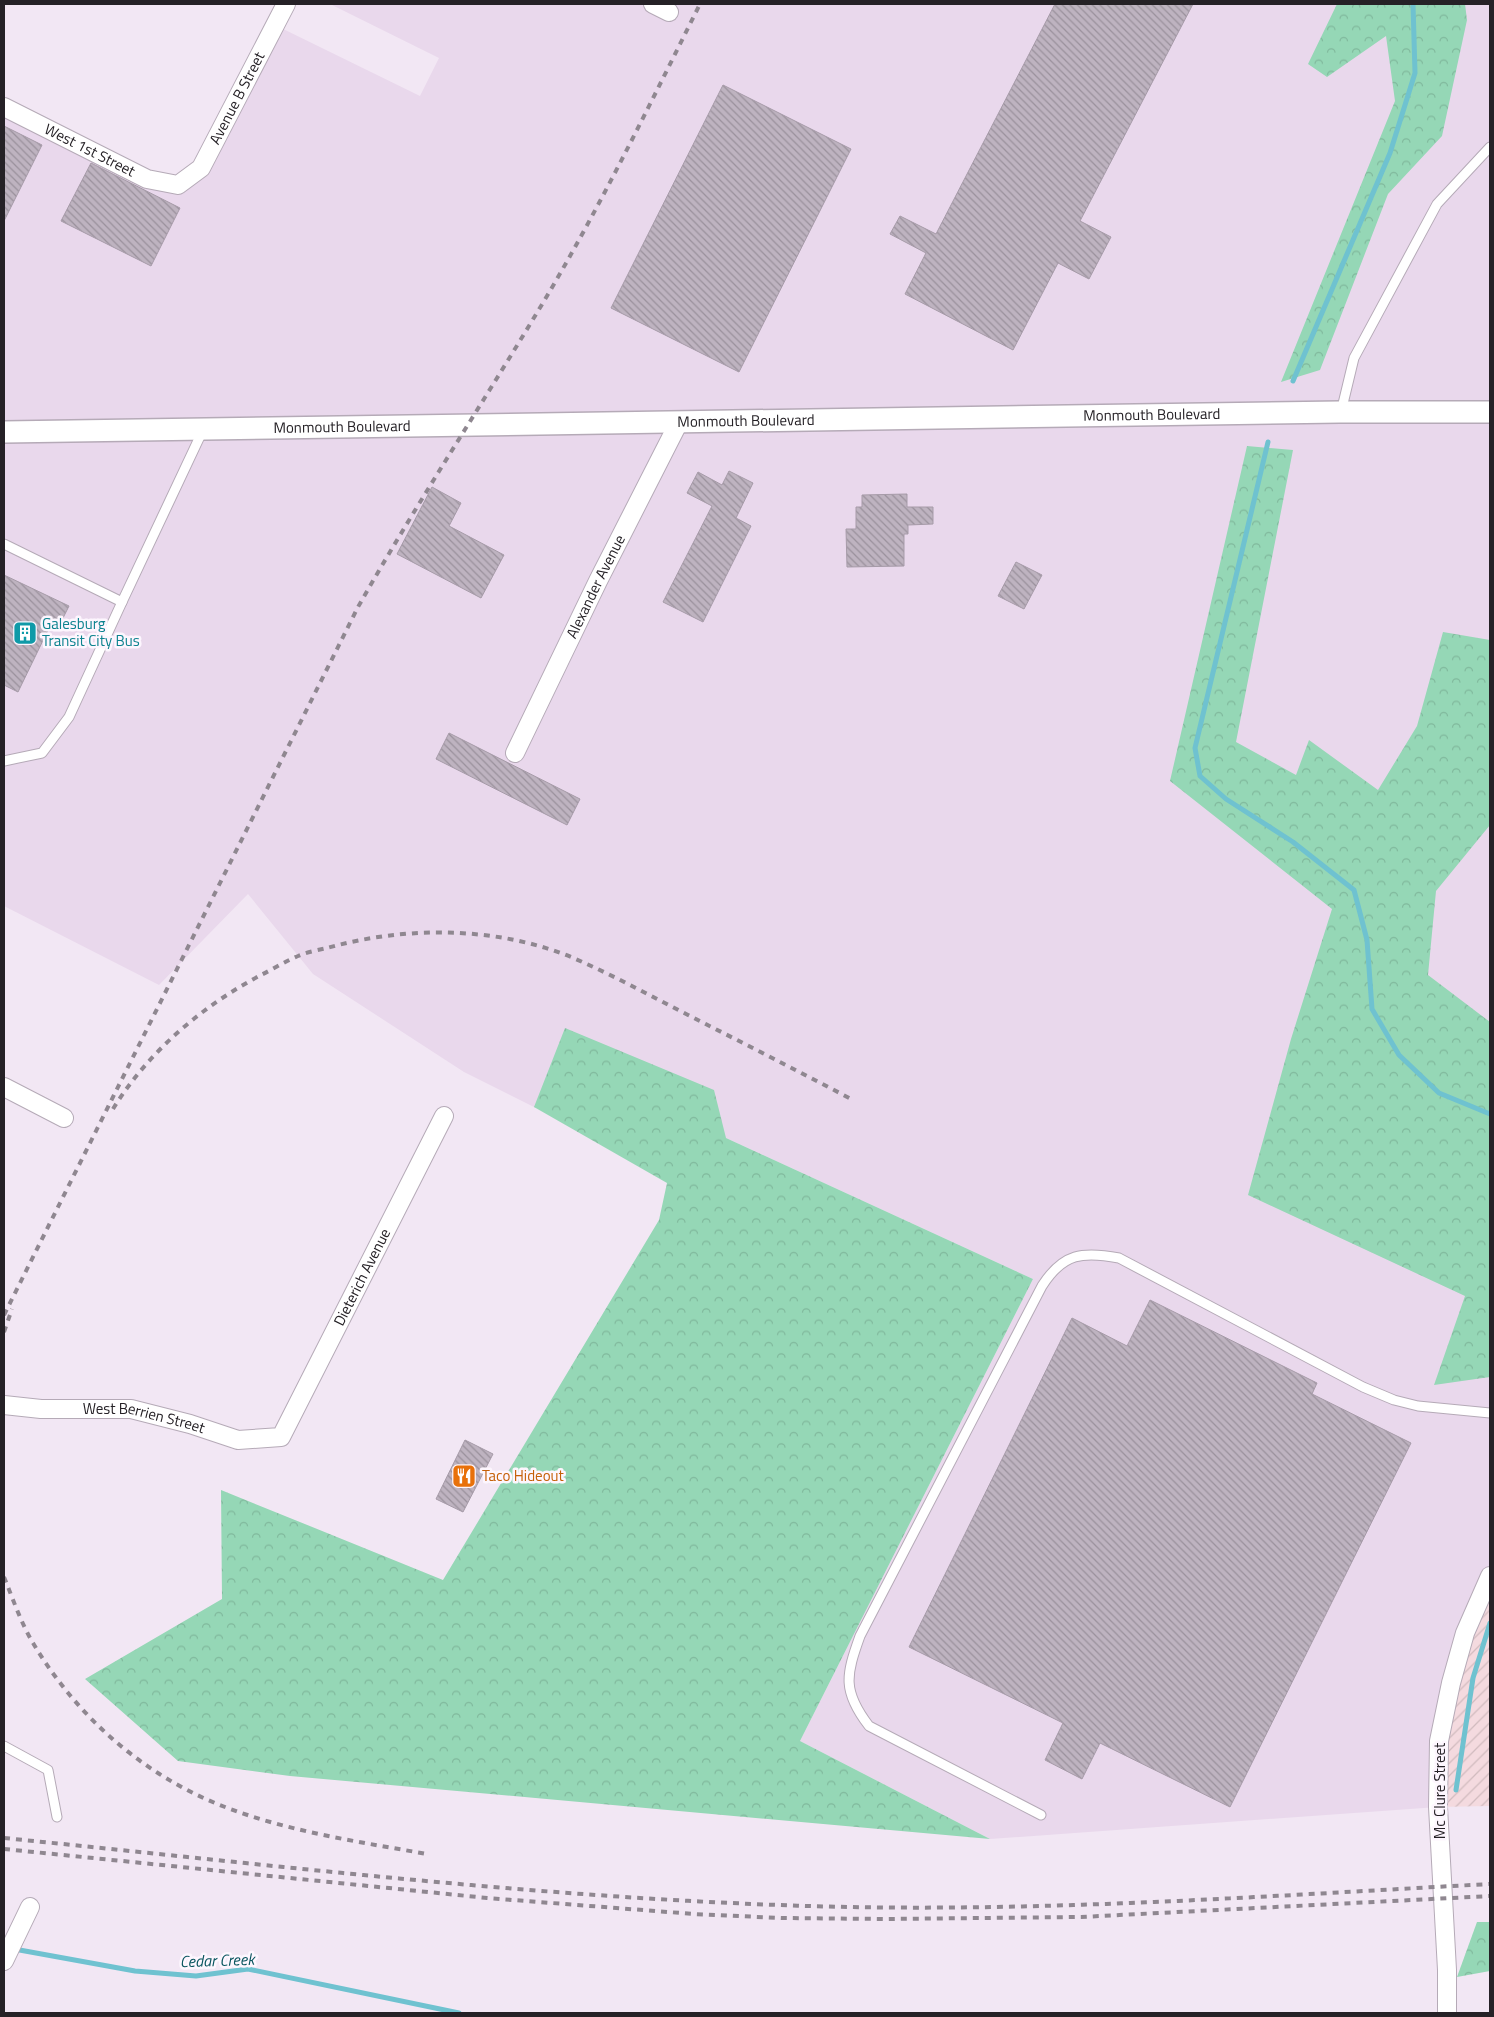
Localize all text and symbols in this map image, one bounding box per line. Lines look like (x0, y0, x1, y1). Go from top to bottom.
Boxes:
street label: Avenue B Street (203, 47, 271, 148)
street label: West 1st Street (41, 117, 140, 183)
street label: Monmouth Boulevard (1083, 402, 1221, 427)
street label: Monmouth Boulevard (677, 408, 815, 433)
street label: Monmouth Boulevard (273, 414, 411, 439)
street label: Alexander Avenue (560, 530, 631, 642)
place label: Galesburg Transit City Bus (42, 612, 140, 652)
building icon: Galesburg Transit City Bus (12, 620, 38, 646)
street label: Dieterich Avenue (327, 1224, 396, 1330)
street label: West Berrien Street (83, 1397, 209, 1439)
restaurant icon: Taco Hideout (451, 1463, 477, 1489)
place label: Taco Hideout (482, 1464, 565, 1487)
street label: Mc Clure Street (1428, 1742, 1451, 1839)
water label: Cedar Creek (179, 1947, 257, 1973)

